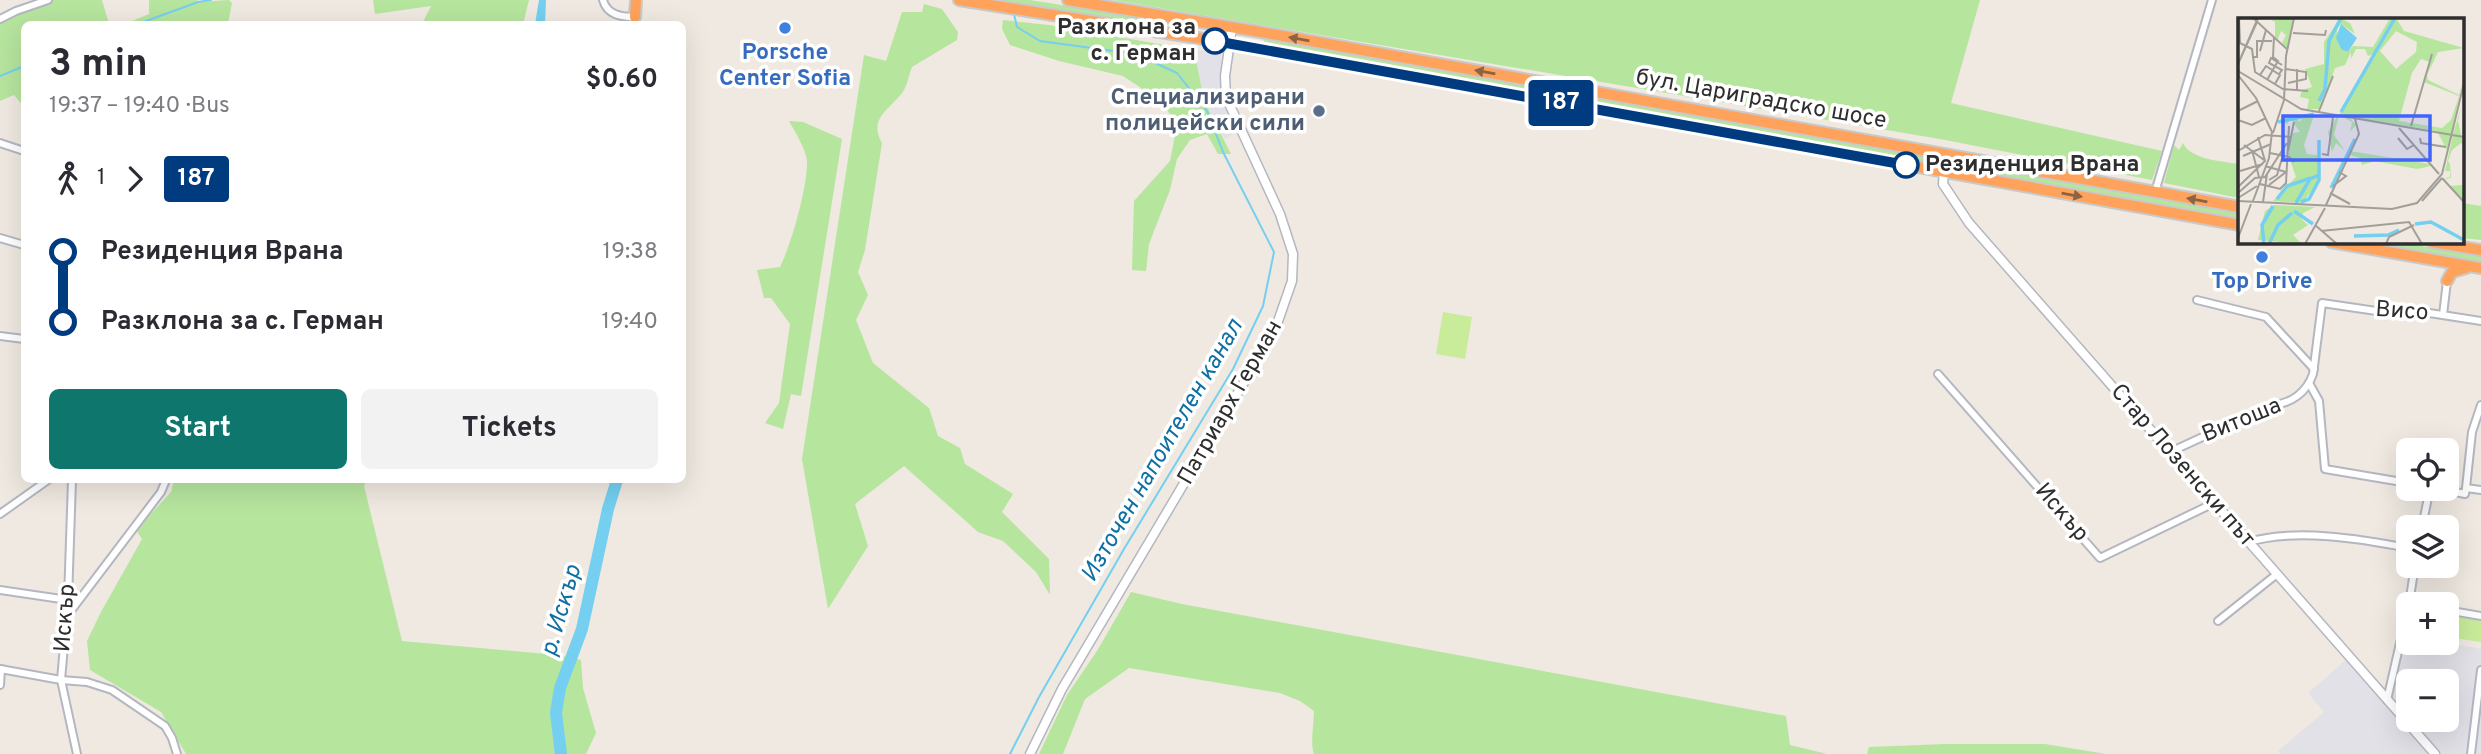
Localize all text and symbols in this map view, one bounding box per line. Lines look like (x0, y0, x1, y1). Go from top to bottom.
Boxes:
place label: Разклона за с. Герман (1057, 14, 1196, 69)
inset map (2238, 18, 2464, 243)
marker: Porsche Center Sofia (777, 20, 793, 36)
marker: Разклона за с. Герман (1202, 28, 1228, 54)
one-way arrow (1288, 33, 1310, 44)
place label: Porsche Center Sofia (719, 39, 851, 94)
text: 3 min (49, 41, 148, 90)
text: $0.60 (586, 64, 658, 97)
street label: бул. Цариградско шосе (1633, 64, 1889, 136)
one-way arrow (1474, 66, 1496, 77)
line badge: 187 (1521, 80, 1601, 126)
place label: Специализирани полицейски сили (1105, 84, 1305, 139)
text: 187 (1542, 88, 1580, 118)
text: 19:37 – 19:40 · Bus (49, 92, 230, 121)
marker: Специализирани полицейски сили (1311, 103, 1327, 119)
place label: Резиденция Врана (1925, 151, 2139, 180)
marker: Резиденция Врана (1893, 152, 1919, 178)
icon: walk (49, 160, 87, 198)
icon: forward (116, 160, 154, 198)
text: 1 (97, 164, 106, 193)
text: 187 (178, 164, 215, 194)
one-way arrow (2061, 190, 2083, 201)
one-way arrow (2186, 194, 2208, 205)
text: Резиденция Врана (101, 236, 343, 269)
text: 19:38 (603, 238, 658, 267)
marker: Top Drive (2254, 249, 2270, 265)
place label: Top Drive (2211, 268, 2313, 297)
street label: Висо (2374, 296, 2430, 328)
text: Разклона за с. Герман (101, 306, 384, 339)
text: 19:40 (601, 308, 658, 337)
water label: Източен напоителен канал (1075, 313, 1251, 588)
street label: Патриарх Герман (1172, 316, 1290, 490)
street label: Стар Лозенски път (2103, 378, 2261, 554)
button: Start (49, 389, 347, 469)
button: Tickets (361, 389, 658, 469)
street label: Витоша (2198, 392, 2286, 450)
map controls (2396, 438, 2459, 732)
button: locate (2396, 438, 2459, 501)
street label: Искър (2028, 478, 2094, 548)
button: layers (2396, 515, 2459, 578)
water label: р. Искър (535, 561, 590, 660)
street label: Искър (49, 583, 83, 653)
button: + (2396, 592, 2459, 655)
button: − (2396, 669, 2459, 732)

